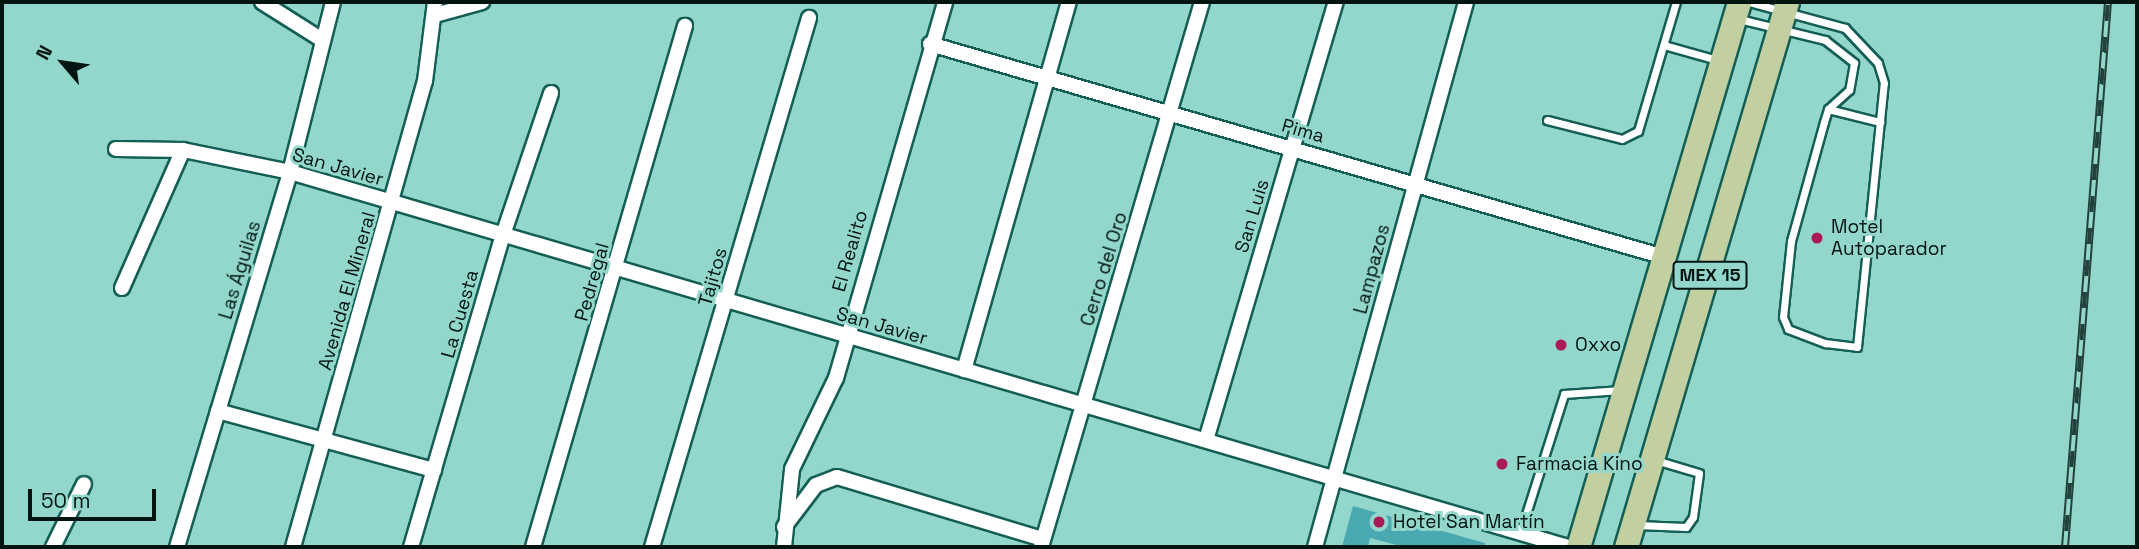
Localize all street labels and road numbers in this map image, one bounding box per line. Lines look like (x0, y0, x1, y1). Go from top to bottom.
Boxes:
street label: Pima (1279, 114, 1327, 148)
street label: San Javier (290, 143, 386, 191)
street label: San Luis (1230, 176, 1274, 256)
street label: El Realito (827, 208, 873, 294)
street label: Avenida El Mineral (313, 209, 381, 373)
street label: Cerro del Oro (1076, 209, 1132, 329)
street label: Las Águilas (214, 218, 266, 322)
street label: Lampazos (1349, 222, 1395, 316)
street label: Pedregal (570, 240, 614, 324)
street label: Tajitos (694, 245, 732, 309)
road number: MEX 15 (1672, 260, 1748, 290)
street label: La Cuesta (437, 267, 483, 361)
street label: San Javier (834, 302, 930, 350)

